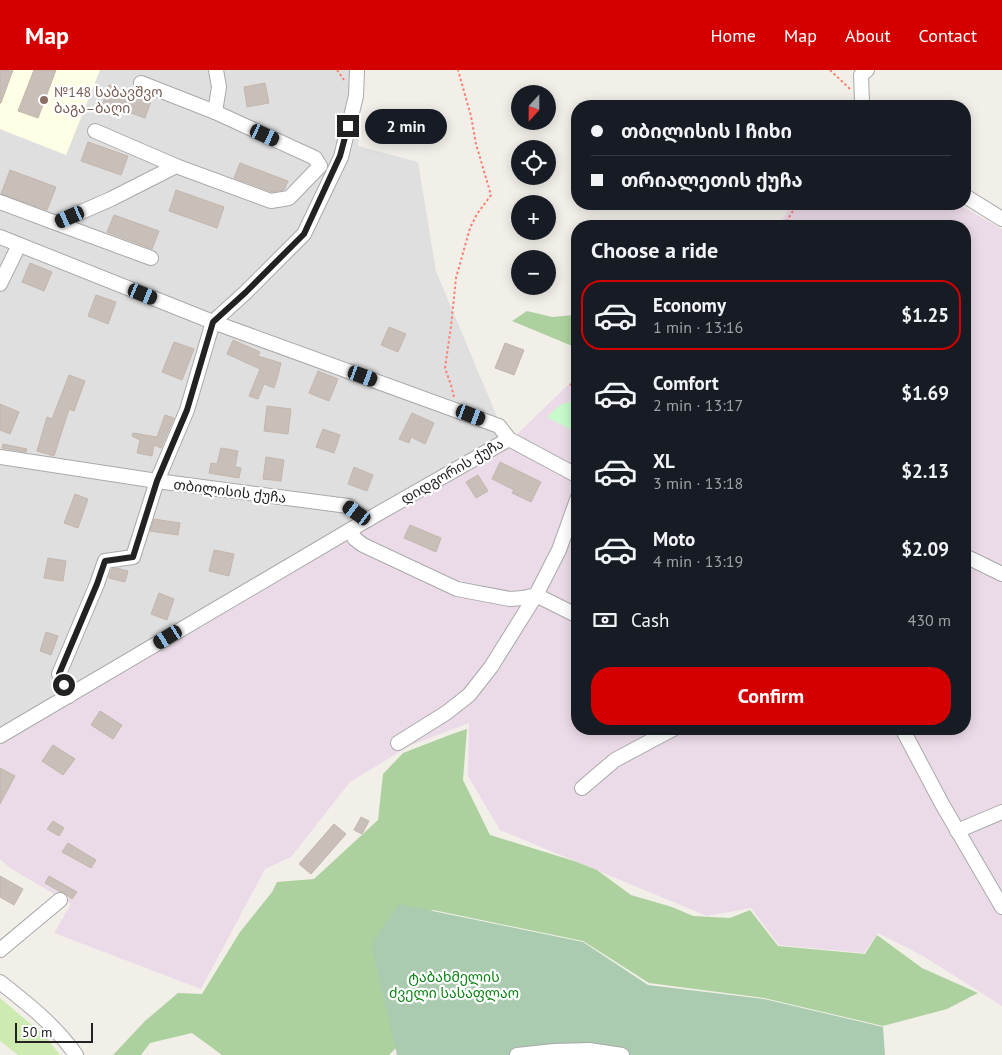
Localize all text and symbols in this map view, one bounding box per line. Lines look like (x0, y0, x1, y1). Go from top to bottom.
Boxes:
text: Map (25, 20, 69, 51)
text: Home (710, 24, 756, 47)
text: Map (784, 24, 817, 47)
text: About (845, 24, 891, 47)
text: Contact (919, 24, 977, 47)
place label: №148 საბავშვო ბაგა–ბაღი (54, 83, 162, 117)
north arrow (511, 85, 556, 130)
map controls (511, 85, 556, 295)
marker: №148 საბავშვო ბაგა–ბაღი (38, 94, 50, 106)
callout: 2 min (366, 108, 448, 144)
route end (337, 115, 359, 137)
text: 2 min (386, 116, 426, 136)
text: თბილისის I ჩიხი (621, 119, 792, 143)
car (248, 122, 281, 148)
button: locate (511, 140, 556, 185)
text: თრიალეთის ქუჩა (621, 168, 803, 192)
button: + (511, 195, 556, 240)
car (53, 204, 86, 230)
text: Choose a ride (591, 236, 718, 264)
button: − (511, 250, 556, 295)
car (126, 281, 159, 307)
icon: car (593, 293, 638, 338)
text: Economy (653, 293, 726, 317)
text: $1.25 (901, 303, 949, 327)
text: 1 min · 13:16 (653, 317, 743, 337)
car (346, 364, 379, 388)
icon: car (593, 371, 638, 416)
text: Comfort (653, 371, 719, 395)
text: $1.69 (901, 381, 949, 405)
text: 2 min · 13:17 (653, 395, 743, 415)
car (454, 403, 487, 427)
street label: დიდგორის ქუჩა (397, 434, 507, 508)
icon: car (593, 449, 638, 494)
text: XL (653, 449, 675, 473)
text: $2.13 (901, 459, 949, 483)
text: 3 min · 13:18 (653, 473, 743, 493)
street label: თბილისის ქუჩა (173, 475, 287, 507)
car (340, 498, 373, 528)
icon: car (593, 527, 638, 572)
text: Moto (653, 527, 695, 551)
text: $2.09 (901, 537, 949, 561)
text: 4 min · 13:19 (653, 551, 743, 571)
icon: cash (591, 606, 619, 634)
text: Cash (631, 608, 669, 632)
text: 430 m (908, 610, 951, 630)
car (151, 623, 184, 651)
button: Confirm (591, 667, 951, 725)
route start (53, 674, 75, 696)
park label: ტაბახმელის ძველი სასაფლაო (389, 968, 519, 1002)
scale bar (15, 1020, 92, 1043)
text: 50 m (22, 1023, 52, 1041)

